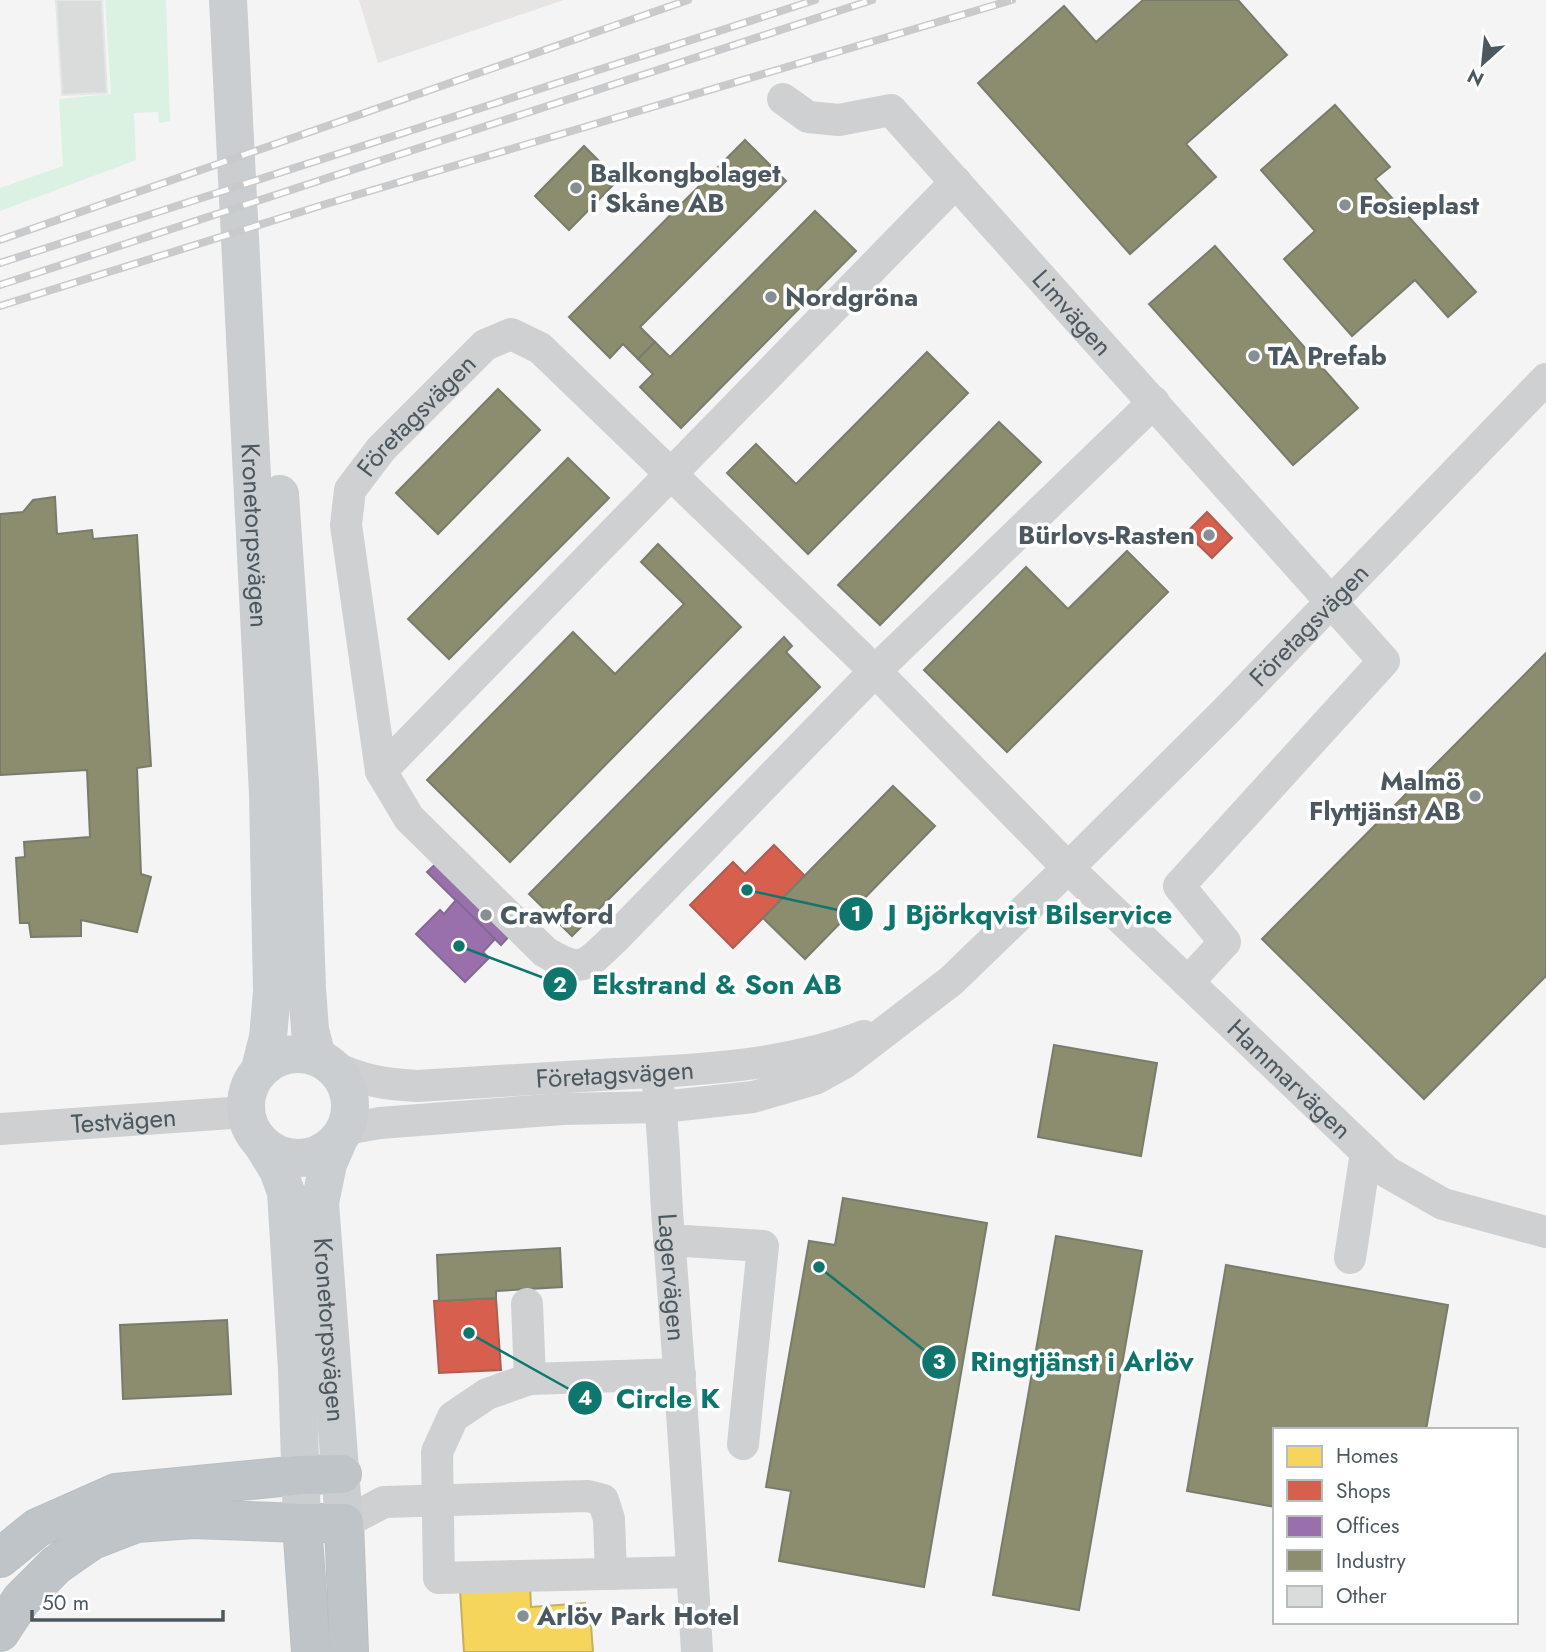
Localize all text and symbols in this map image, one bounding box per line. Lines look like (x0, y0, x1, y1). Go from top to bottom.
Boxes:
north arrow (1448, 28, 1518, 98)
text: N (1463, 62, 1488, 93)
place label: Balkongbolaget i Skåne AB (590, 154, 781, 222)
marker: Balkongbolaget i Skåne AB (568, 180, 584, 196)
place label: Fosieplast (1359, 186, 1480, 224)
marker: Fosieplast (1337, 197, 1353, 213)
street label: Limvägen (1023, 261, 1121, 364)
place label: Nordgröna (785, 278, 918, 316)
marker: Nordgröna (763, 289, 779, 305)
place label: TA Prefab (1268, 337, 1387, 375)
street label: Företagsvägen (347, 345, 485, 485)
marker: TA Prefab (1246, 348, 1262, 364)
street label: Kronetorpsvägen (231, 442, 279, 629)
place label: Bürlovs-Rasten (1018, 516, 1195, 554)
marker: Bürlovs-Rasten (1201, 527, 1217, 543)
street label: Företagsvägen (1240, 555, 1377, 695)
place label: Malmö Flyttjänst AB (1309, 762, 1461, 830)
marker: Malmö Flyttjänst AB (1467, 788, 1483, 804)
callout: J Björkqvist Bilservice (839, 890, 1187, 939)
text: J Björkqvist Bilservice (883, 894, 1172, 935)
place label: Crawford (500, 896, 614, 934)
text: 1 (851, 899, 861, 929)
marker: Crawford (478, 907, 494, 923)
callout: Ekstrand & Son AB (543, 960, 856, 1009)
text: Ekstrand & Son AB (592, 964, 842, 1005)
text: 2 (553, 970, 567, 1000)
street label: Hammarvägen (1219, 1010, 1360, 1148)
street label: Företagsvägen (535, 1051, 695, 1098)
street label: Testvägen (70, 1098, 178, 1143)
street label: Lagervägen (648, 1212, 696, 1343)
street label: Kronetorpsvägen (304, 1236, 355, 1423)
callout: Ringtjänst i Arlöv (922, 1337, 1208, 1386)
text: Ringtjänst i Arlöv (970, 1341, 1194, 1382)
text: 3 (932, 1347, 946, 1377)
callout: Circle K (567, 1373, 734, 1422)
text: Circle K (616, 1378, 720, 1419)
text: 4 (578, 1383, 592, 1413)
legend (1273, 1428, 1518, 1624)
text: Homes (1336, 1441, 1398, 1471)
text: Shops (1336, 1476, 1390, 1506)
text: Offices (1336, 1511, 1399, 1541)
text: Industry (1336, 1546, 1407, 1576)
scale bar (32, 1578, 222, 1622)
text: Other (1336, 1581, 1387, 1611)
text: 50 m (42, 1588, 89, 1618)
place label: Arlöv Park Hotel (536, 1597, 739, 1635)
marker: Arlöv Park Hotel (515, 1608, 531, 1624)

